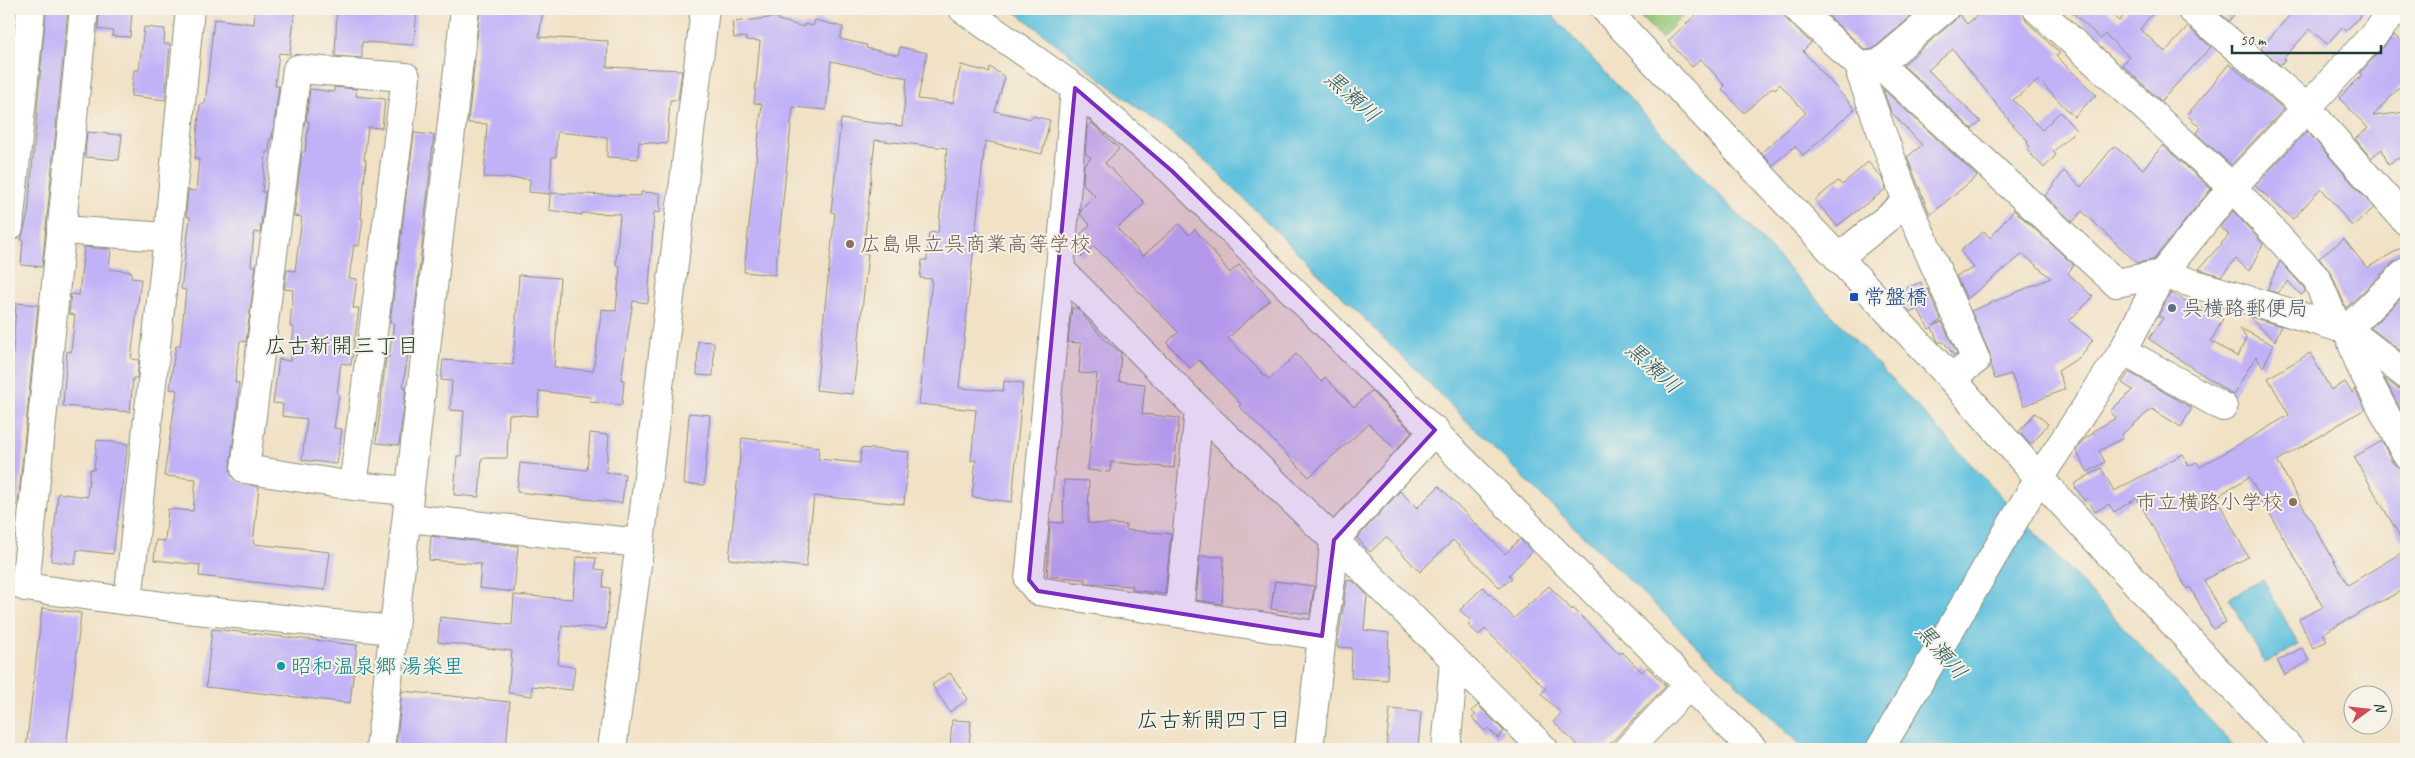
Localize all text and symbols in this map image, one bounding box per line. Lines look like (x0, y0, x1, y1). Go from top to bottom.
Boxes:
scale bar (2232, 22, 2381, 54)
text: 50 m (2240, 31, 2267, 50)
water label: 黒瀬川 (1318, 64, 1386, 129)
place label: 広島県立呉商業高等学校 (860, 231, 1091, 257)
marker: 広島県立呉商業高等学校 (844, 238, 856, 250)
place label: 常盤橋 (1864, 284, 1927, 310)
marker: 常盤橋 (1848, 291, 1860, 303)
place label: 呉横路郵便局 (2182, 295, 2308, 321)
marker: 呉横路郵便局 (2166, 302, 2178, 314)
district label: 広古新開三丁目 (265, 332, 419, 360)
water label: 黒瀬川 (1619, 335, 1687, 400)
place label: 市立横路小学校 (2136, 489, 2283, 515)
marker: 市立横路小学校 (2287, 496, 2299, 508)
water label: 黒瀬川 (1909, 618, 1973, 686)
place label: 昭和温泉郷 湯楽里 (291, 653, 464, 679)
marker: 昭和温泉郷 湯楽里 (275, 660, 287, 672)
north arrow (2342, 686, 2392, 736)
text: N (2371, 700, 2390, 715)
district label: 広古新開四丁目 (1137, 706, 1291, 734)

